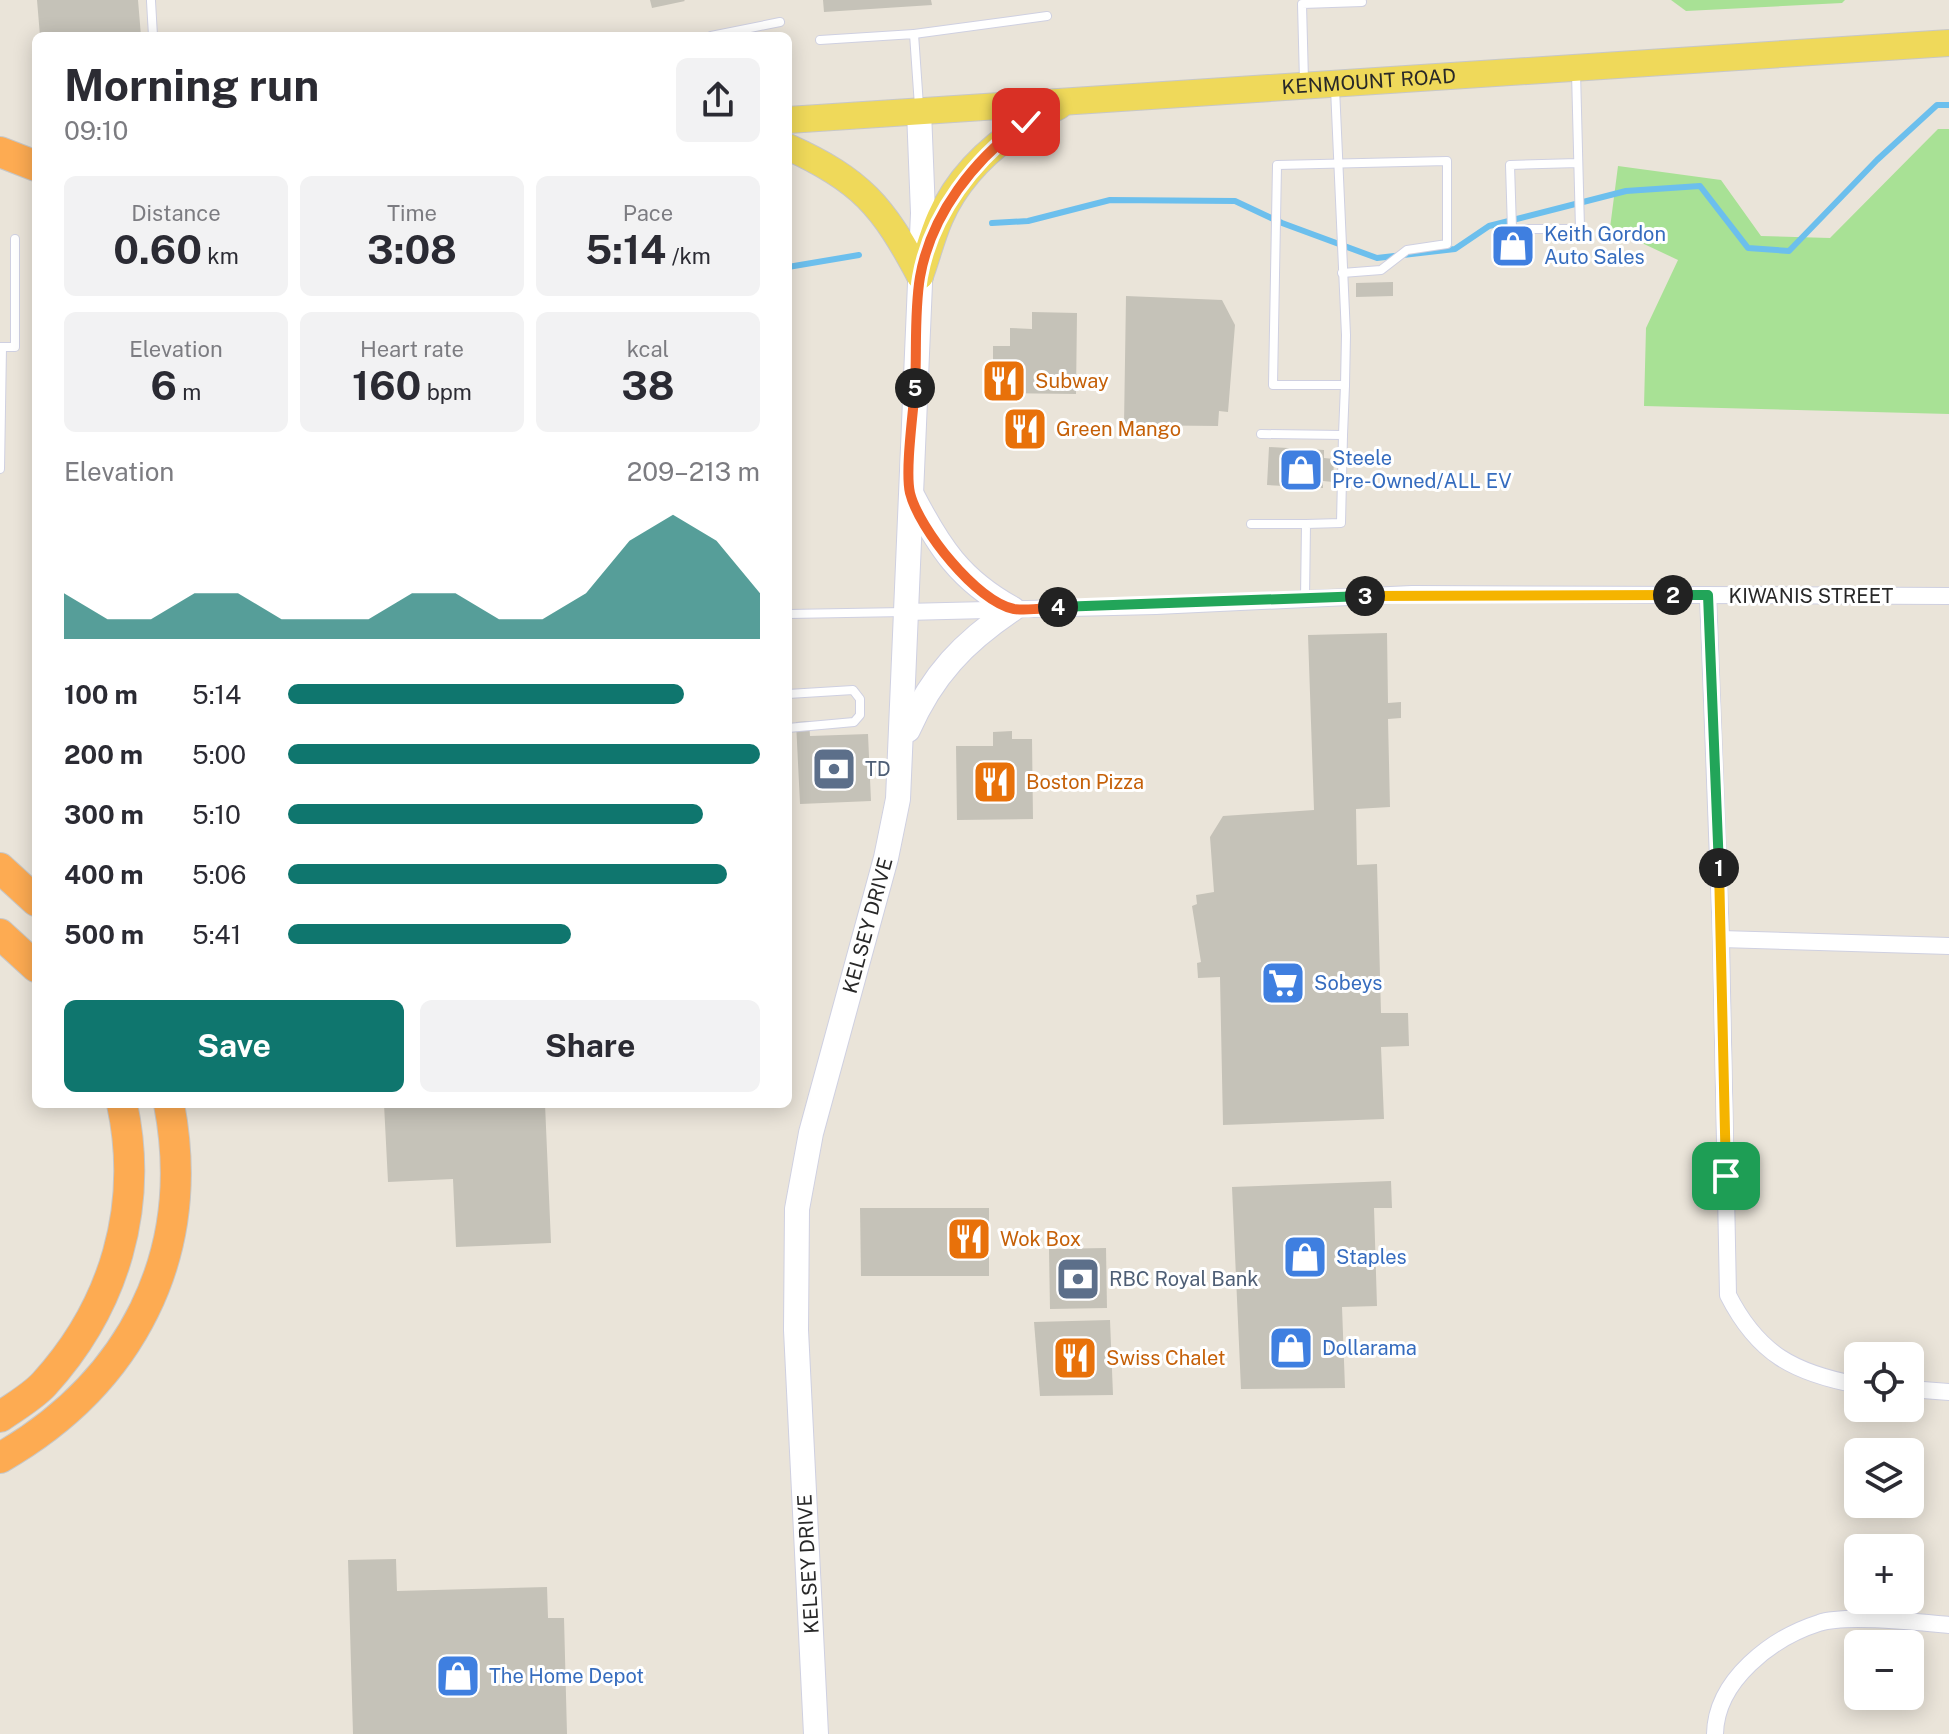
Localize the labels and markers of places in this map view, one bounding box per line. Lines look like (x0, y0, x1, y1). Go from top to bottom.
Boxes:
pin (992, 88, 1060, 156)
shop icon: Keith Gordon Auto Sales (1489, 222, 1537, 270)
place label: Keith Gordon Auto Sales (1544, 222, 1666, 269)
restaurant icon: Subway (980, 357, 1028, 405)
pin: 5 (895, 368, 935, 408)
place label: Subway (1035, 369, 1109, 393)
restaurant icon: Green Mango (1001, 405, 1049, 453)
place label: Green Mango (1056, 417, 1181, 441)
shop icon: Steele Pre-Owned/ALL EV (1277, 446, 1325, 494)
place label: Steele Pre-Owned/ALL EV (1332, 446, 1512, 493)
pin: 2 (1653, 575, 1693, 615)
pin: 3 (1345, 576, 1385, 616)
pin: 4 (1038, 587, 1078, 627)
bank icon: TD (810, 745, 858, 793)
place label: TD (865, 757, 891, 781)
restaurant icon: Boston Pizza (971, 758, 1019, 806)
place label: Boston Pizza (1026, 770, 1144, 794)
pin: 1 (1699, 848, 1739, 888)
supermarket icon: Sobeys (1259, 959, 1307, 1007)
place label: Sobeys (1314, 971, 1382, 995)
pin (1692, 1142, 1760, 1210)
restaurant icon: Wok Box (945, 1215, 993, 1263)
place label: Wok Box (1000, 1227, 1081, 1251)
shop icon: Staples (1281, 1233, 1329, 1281)
place label: Staples (1336, 1245, 1407, 1269)
bank icon: RBC Royal Bank (1054, 1255, 1102, 1303)
place label: RBC Royal Bank (1109, 1267, 1259, 1291)
shop icon: Dollarama (1267, 1324, 1315, 1372)
restaurant icon: Swiss Chalet (1051, 1334, 1099, 1382)
place label: Dollarama (1322, 1336, 1417, 1360)
place label: Swiss Chalet (1106, 1346, 1226, 1370)
shop icon: The Home Depot (434, 1652, 482, 1700)
place label: The Home Depot (489, 1664, 644, 1688)

